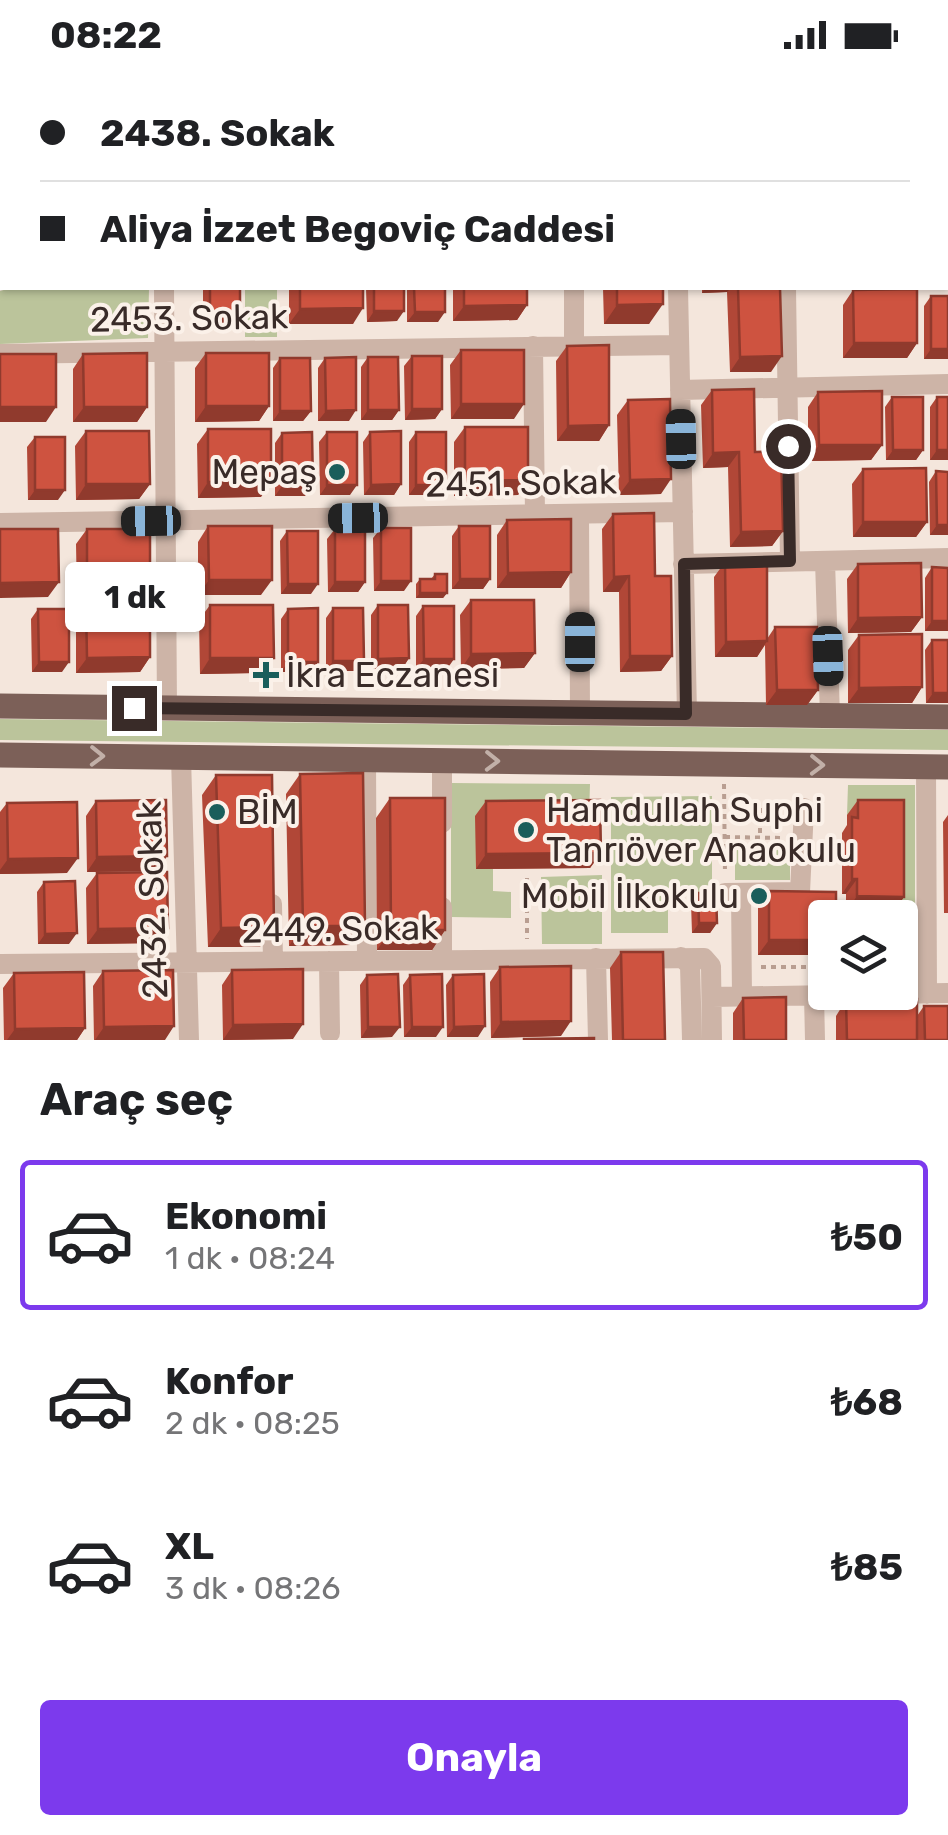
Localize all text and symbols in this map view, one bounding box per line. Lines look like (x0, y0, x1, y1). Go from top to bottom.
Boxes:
text: 08:22 (50, 12, 162, 58)
text: 2438. Sokak (100, 110, 335, 156)
text: Aliya İzzet Begoviç Caddesi (100, 206, 615, 252)
street label: 2453. Sokak (90, 295, 288, 341)
car (665, 409, 697, 469)
route start (766, 424, 811, 469)
place label: Mepaş (212, 451, 317, 493)
street label: 2451. Sokak (425, 460, 617, 506)
marker: Mepaş (326, 461, 348, 483)
car (328, 502, 388, 534)
car (121, 505, 181, 537)
callout: 1 dk (64, 563, 204, 633)
text: 1 dk (104, 578, 166, 616)
car (565, 612, 595, 672)
car (812, 625, 844, 687)
place label: İkra Eczanesi (286, 654, 499, 696)
marker: İkra Eczanesi (255, 664, 277, 686)
route end (112, 686, 157, 731)
one-way arrow (90, 745, 106, 767)
one-way arrow (486, 750, 501, 772)
one-way arrow (810, 754, 826, 776)
place label: Hamdullah Suphi Tanrıöver Anaokulu (546, 789, 856, 871)
place label: BİM (237, 791, 298, 833)
street label: 2432. Sokak (128, 800, 176, 1000)
marker: BİM (206, 801, 228, 823)
marker: Hamdullah Suphi Tanrıöver Anaokulu (515, 819, 537, 841)
place label: Mobil İlkokulu (521, 875, 739, 917)
marker: Mobil İlkokulu (748, 885, 770, 907)
map controls (808, 900, 918, 1010)
button: layers (808, 900, 918, 1010)
street label: 2449. Sokak (242, 906, 438, 952)
text: Araç seç (40, 1073, 233, 1126)
icon: car (45, 1190, 135, 1280)
text: Ekonomi (165, 1193, 327, 1239)
text: ₺50 (831, 1214, 903, 1260)
text: 1 dk · 08:24 (165, 1239, 335, 1277)
icon: car (45, 1355, 135, 1445)
text: Konfor (165, 1358, 294, 1404)
text: ₺68 (831, 1379, 903, 1425)
text: 2 dk · 08:25 (165, 1404, 340, 1442)
icon: car (45, 1520, 135, 1610)
text: XL (165, 1523, 214, 1569)
text: ₺85 (831, 1544, 903, 1590)
text: 3 dk · 08:26 (165, 1569, 341, 1607)
button: Onayla (40, 1700, 908, 1815)

